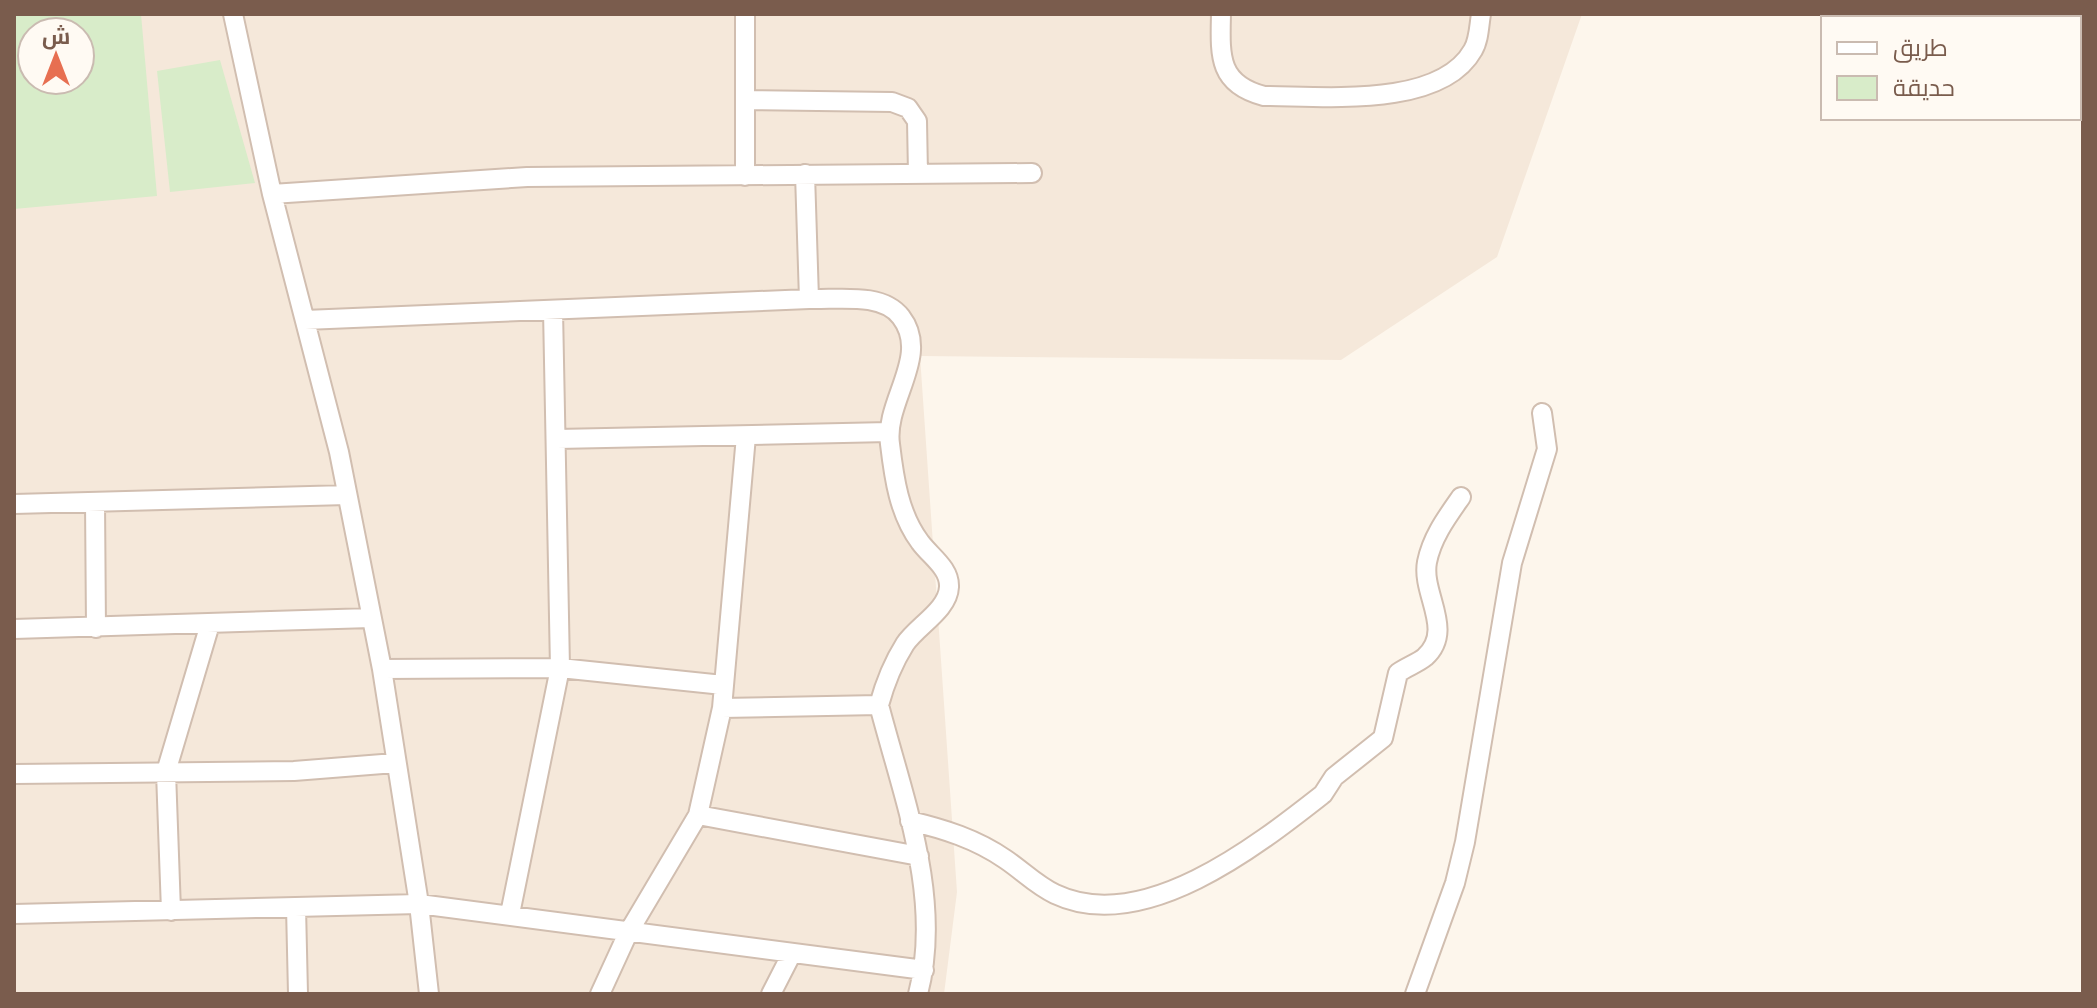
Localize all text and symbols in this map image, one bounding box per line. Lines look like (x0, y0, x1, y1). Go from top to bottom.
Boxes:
north arrow (16, 16, 96, 96)
legend (1821, 16, 2081, 120)
text: ش (42, 22, 70, 50)
text: طريق (1893, 32, 1948, 63)
text: حديقة (1893, 72, 1955, 101)

